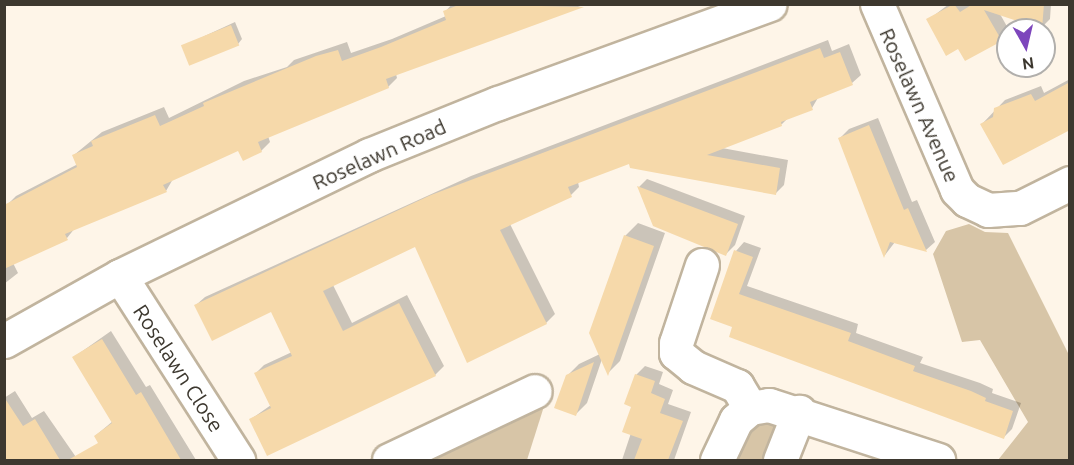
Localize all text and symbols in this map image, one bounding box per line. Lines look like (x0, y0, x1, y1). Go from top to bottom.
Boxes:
north arrow (996, 18, 1056, 78)
street label: Roselawn Avenue (875, 24, 965, 186)
text: N (1021, 54, 1035, 74)
street label: Roselawn Road (308, 113, 450, 195)
street label: Roselawn Close (128, 300, 230, 436)

